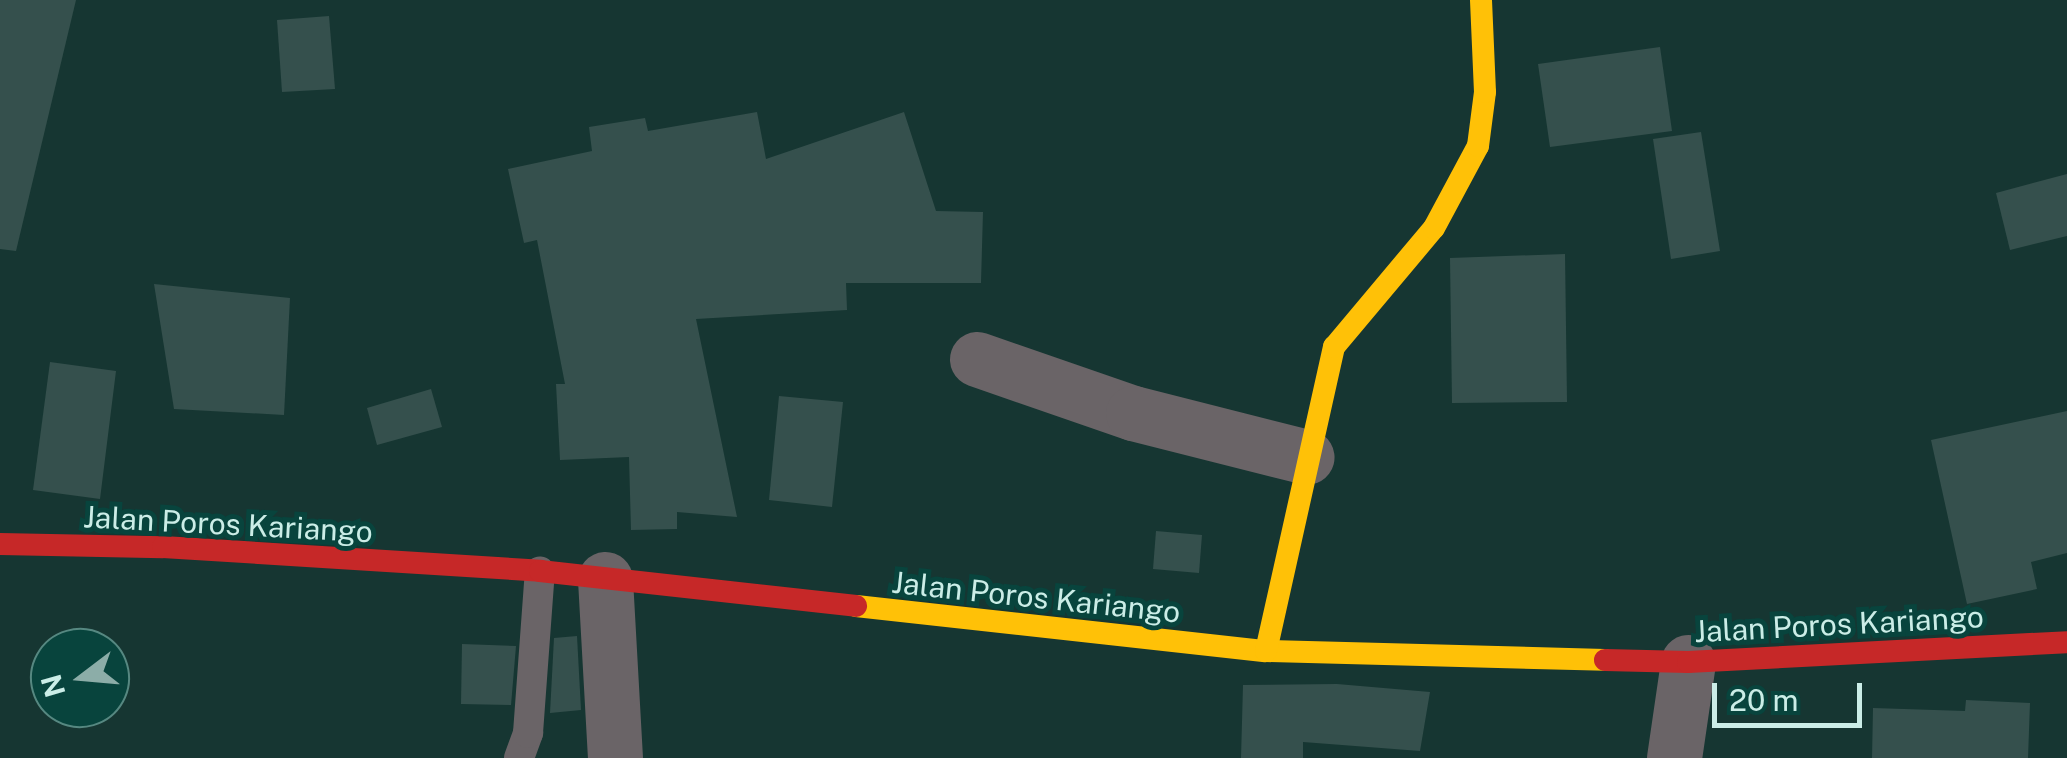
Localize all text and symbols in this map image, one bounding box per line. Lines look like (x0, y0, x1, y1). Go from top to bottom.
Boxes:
street label: Jalan Poros Kariango (82, 498, 374, 550)
street label: Jalan Poros Kariango (890, 564, 1182, 630)
street label: Jalan Poros Kariango (1693, 598, 1985, 650)
north arrow (30, 628, 130, 728)
scale bar (1717, 663, 1867, 725)
text: N (34, 671, 71, 701)
text: 20 m (1729, 682, 1798, 718)

